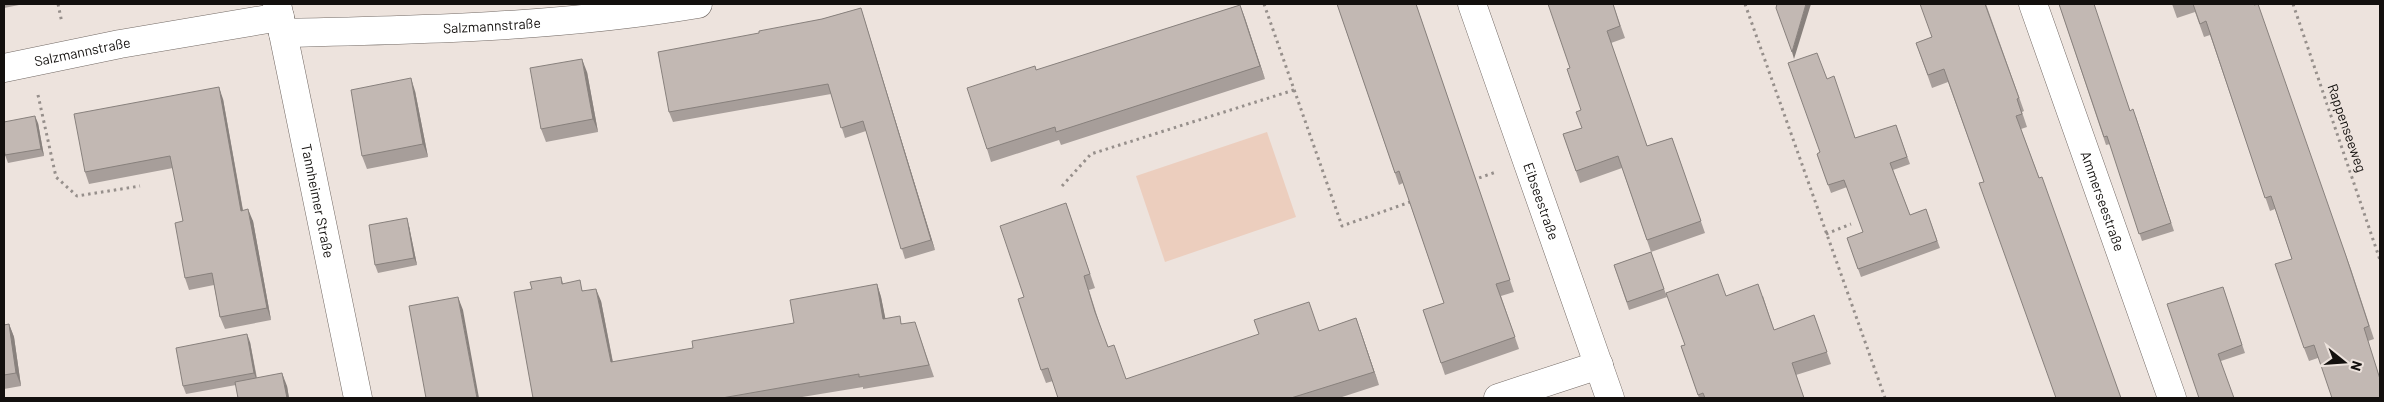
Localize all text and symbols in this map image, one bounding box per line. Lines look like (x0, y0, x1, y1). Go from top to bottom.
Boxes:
street label: Salzmannstraße (443, 14, 541, 36)
street label: Salzmannstraße (33, 33, 132, 70)
street label: Rappenseeweg (2324, 81, 2371, 174)
street label: Tannheimer Straße (298, 142, 338, 259)
street label: Ammerseestraße (2078, 149, 2128, 253)
street label: Eibseestraße (1520, 160, 1563, 242)
north arrow (2319, 337, 2369, 387)
text: N (2347, 359, 2366, 373)

